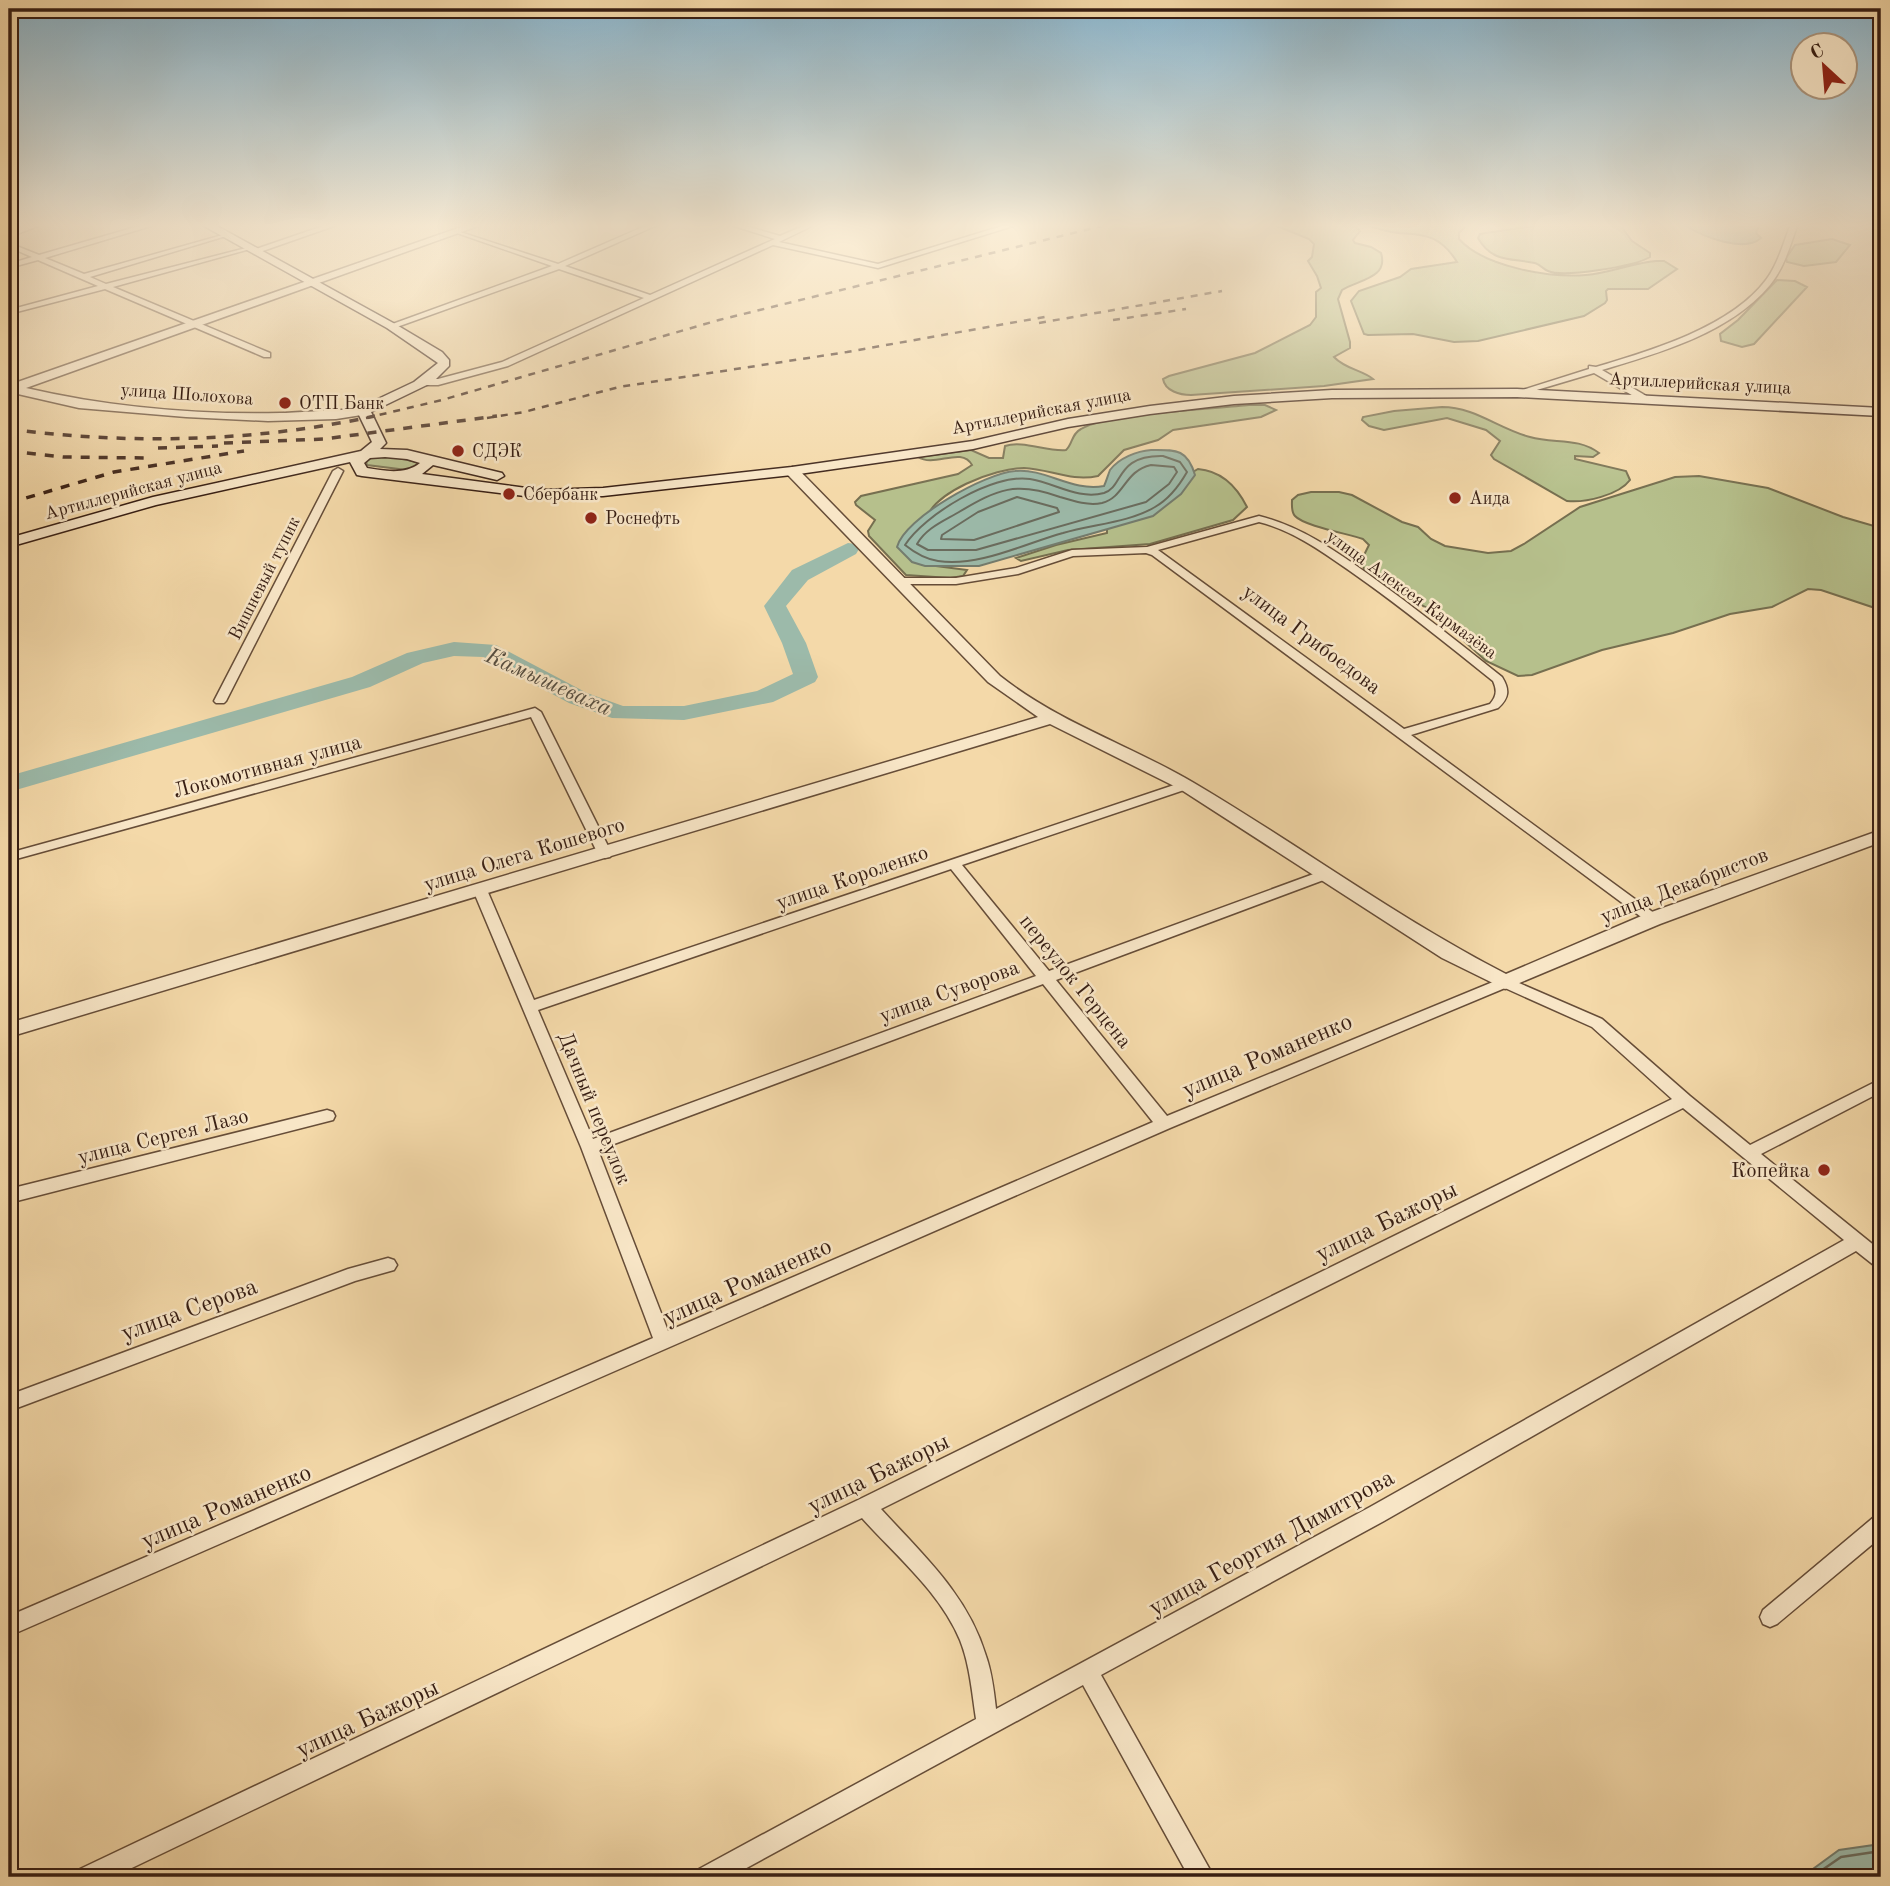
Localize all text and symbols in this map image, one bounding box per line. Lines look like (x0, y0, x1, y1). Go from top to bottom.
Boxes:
north arrow (1788, 32, 1858, 102)
text: С (1808, 42, 1827, 64)
street label: Артиллерийская улица (1608, 370, 1792, 398)
street label: улица Шолохова (120, 381, 254, 409)
street label: Артиллерийская улица (950, 386, 1133, 438)
marker: ОТП Банк (277, 395, 293, 411)
place label: ОТП Банк (299, 395, 384, 413)
marker: СДЭК (450, 443, 466, 459)
place label: СДЭК (472, 443, 522, 461)
street label: Артиллерийская улица (43, 459, 224, 523)
marker: Сбербанк (501, 486, 517, 502)
place label: Сбербанк (523, 486, 598, 504)
marker: Аида (1447, 490, 1463, 506)
place label: Аида (1469, 490, 1510, 508)
marker: Роснефть (583, 510, 599, 526)
place label: Роснефть (605, 510, 680, 529)
street label: Вишневый тупик (226, 514, 304, 643)
street label: улица Алексея Кармазёва (1323, 527, 1500, 663)
street label: улица Грибоедова (1238, 582, 1384, 699)
water label: Камышеваха (481, 644, 615, 720)
street label: Локомотивная улица (171, 732, 364, 803)
street label: улица Олега Кошевого (421, 815, 627, 896)
street label: улица Короленко (774, 843, 931, 914)
street label: улица Декабристов (1598, 845, 1771, 928)
street label: переулок Герцена (1015, 911, 1135, 1053)
street label: улица Суворова (877, 957, 1022, 1027)
street label: улица Романенко (1179, 1010, 1356, 1103)
street label: Дачный переулок (553, 1029, 634, 1188)
street label: улица Сергея Лазо (76, 1106, 251, 1169)
place label: Копейка (1731, 1161, 1810, 1182)
marker: Копейка (1816, 1162, 1832, 1178)
street label: улица Бажоры (1312, 1178, 1462, 1267)
street label: улица Романенко (660, 1235, 836, 1331)
street label: улица Серова (118, 1275, 261, 1347)
street label: улица Бажоры (804, 1430, 954, 1519)
street label: улица Романенко (138, 1461, 315, 1554)
street label: улица Георгия Димитрова (1145, 1466, 1399, 1621)
street label: улица Бажоры (293, 1676, 443, 1763)

